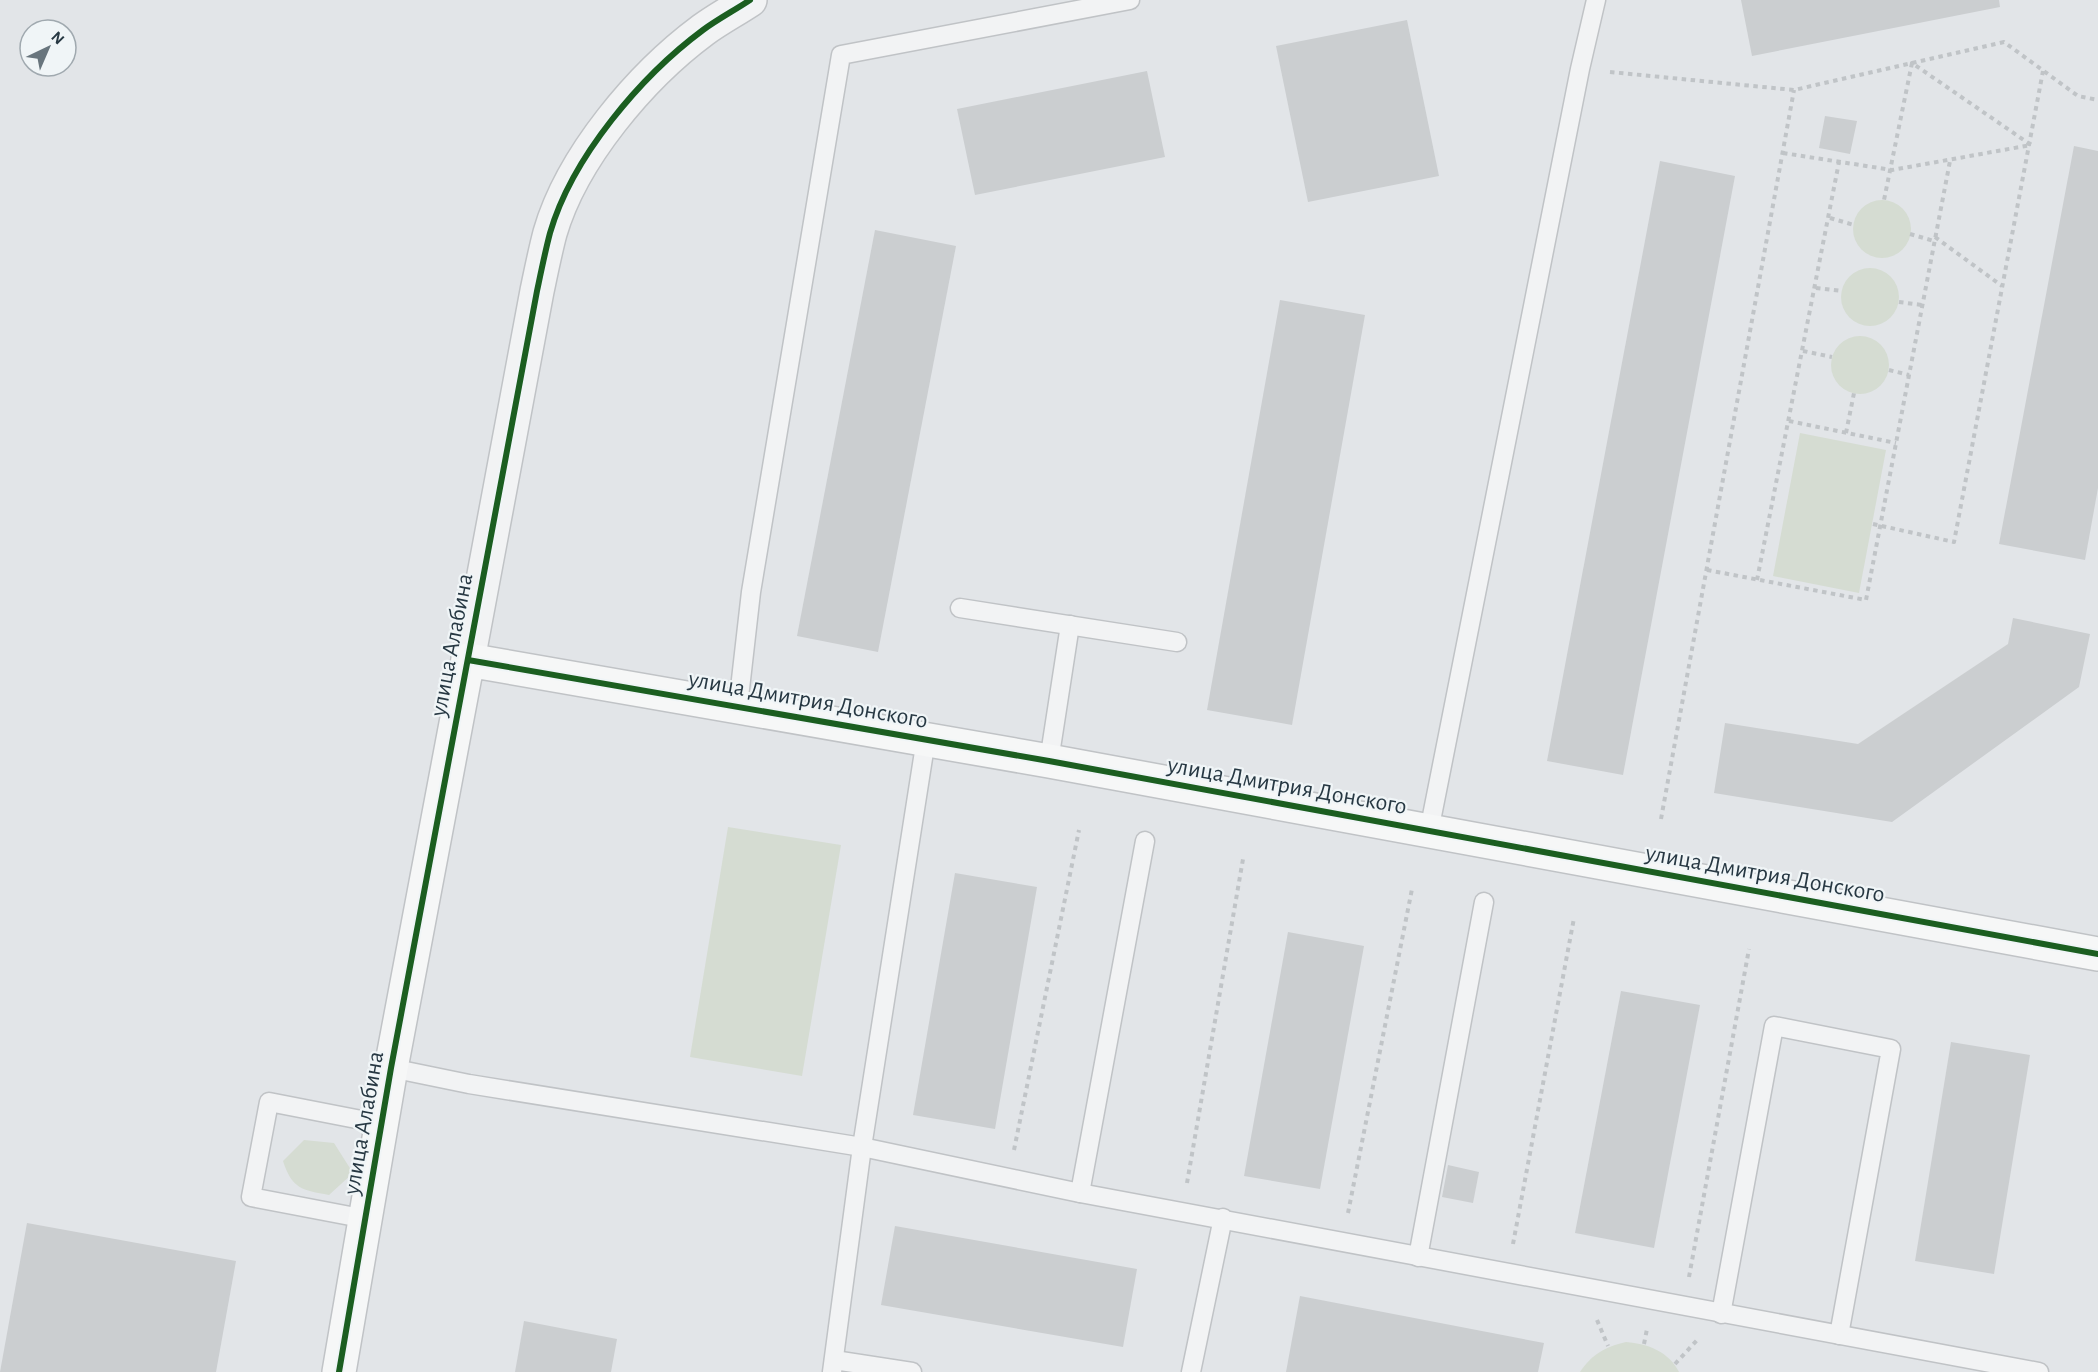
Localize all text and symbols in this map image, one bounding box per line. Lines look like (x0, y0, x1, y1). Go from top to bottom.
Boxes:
north arrow (18, 18, 78, 78)
text: N (48, 28, 67, 48)
street label: улица Алабина (426, 571, 478, 720)
street label: улица Дмитрия Донского (686, 667, 929, 733)
street label: улица Дмитрия Донского (1165, 753, 1408, 819)
street label: улица Дмитрия Донского (1643, 841, 1886, 907)
street label: улица Алабина (339, 1049, 388, 1198)

